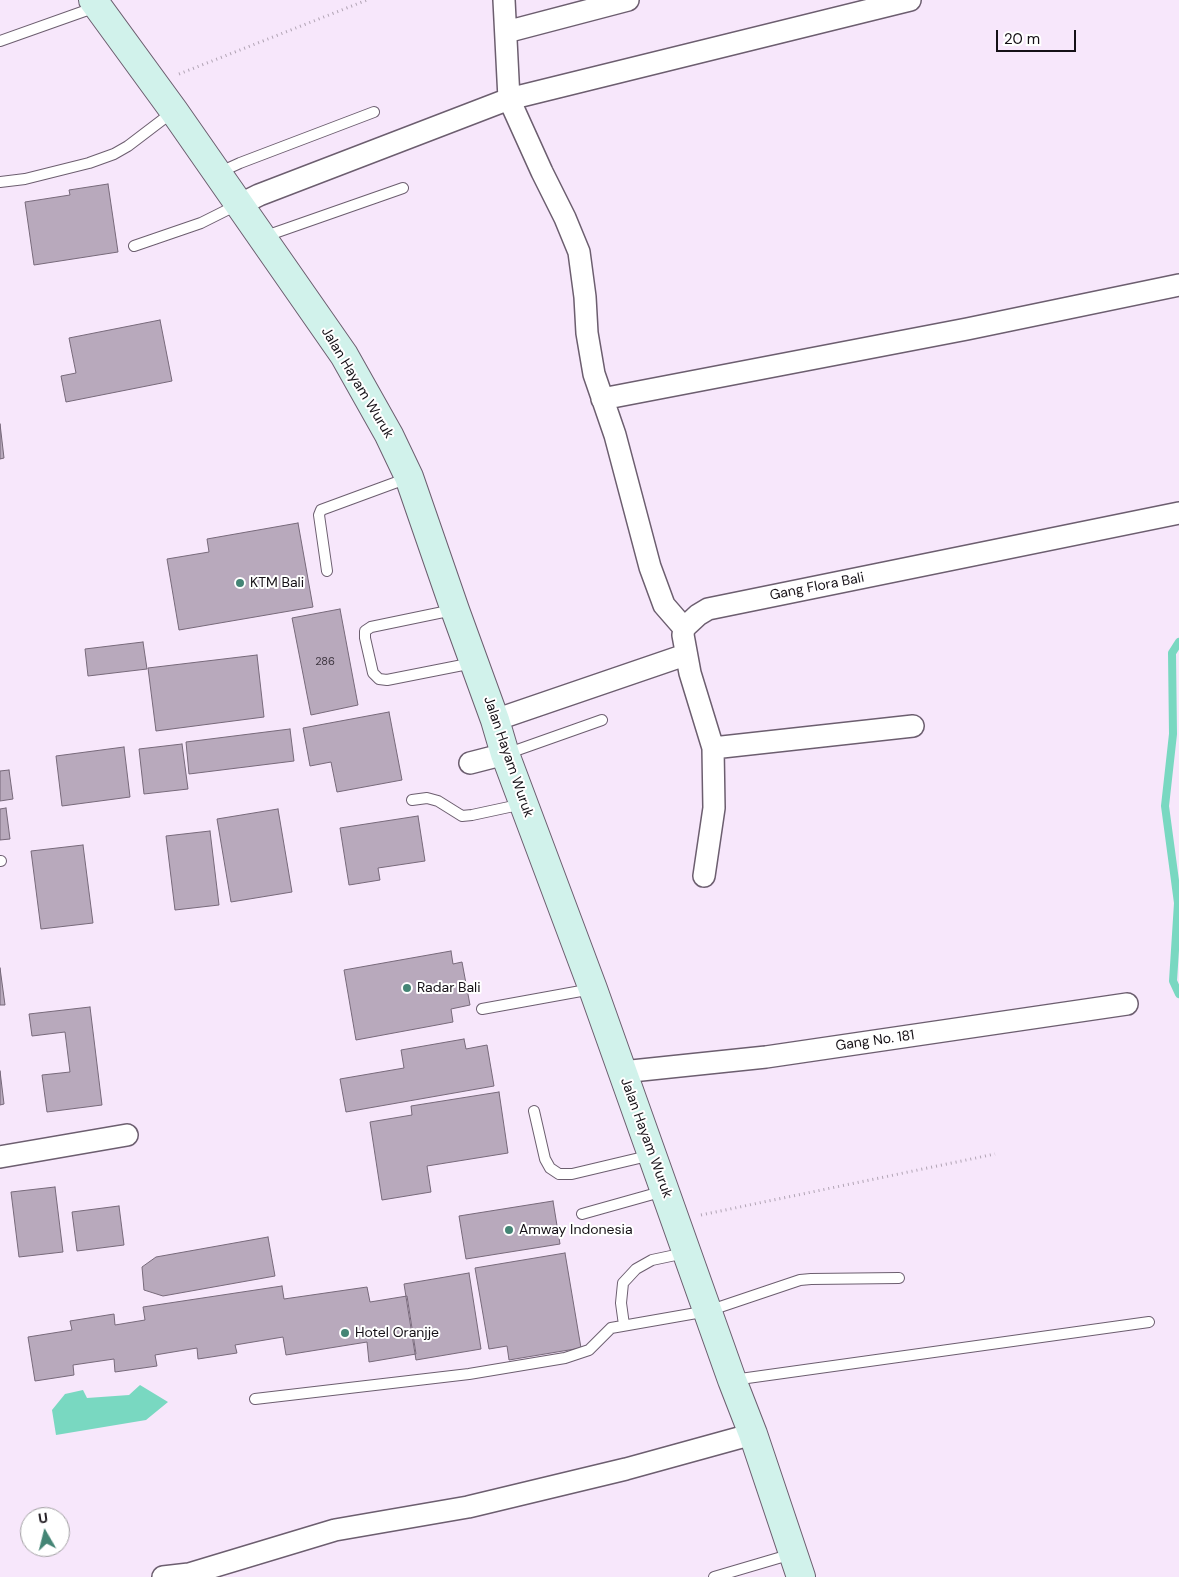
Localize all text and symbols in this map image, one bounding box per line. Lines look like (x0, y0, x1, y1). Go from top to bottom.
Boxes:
scale bar (999, 20, 1079, 52)
text: 20 m (1004, 29, 1040, 49)
street label: Jalan Hayam Wuruk (317, 324, 397, 442)
street label: Gang Flora Bali (768, 570, 866, 604)
place label: KTM Bali (250, 575, 304, 591)
marker: KTM Bali (234, 577, 246, 589)
house number: 286 (315, 655, 335, 669)
street label: Jalan Hayam Wuruk (479, 694, 537, 820)
place label: Radar Bali (417, 980, 481, 996)
marker: Radar Bali (401, 982, 413, 994)
street label: Gang No. 181 (835, 1027, 915, 1055)
street label: Jalan Hayam Wuruk (616, 1076, 676, 1200)
place label: Amway Indonesia (519, 1222, 632, 1238)
marker: Amway Indonesia (503, 1224, 515, 1236)
place label: Hotel Oranjje (355, 1325, 439, 1341)
marker: Hotel Oranjje (339, 1327, 351, 1339)
north arrow (20, 1507, 70, 1557)
text: U (37, 1509, 49, 1528)

